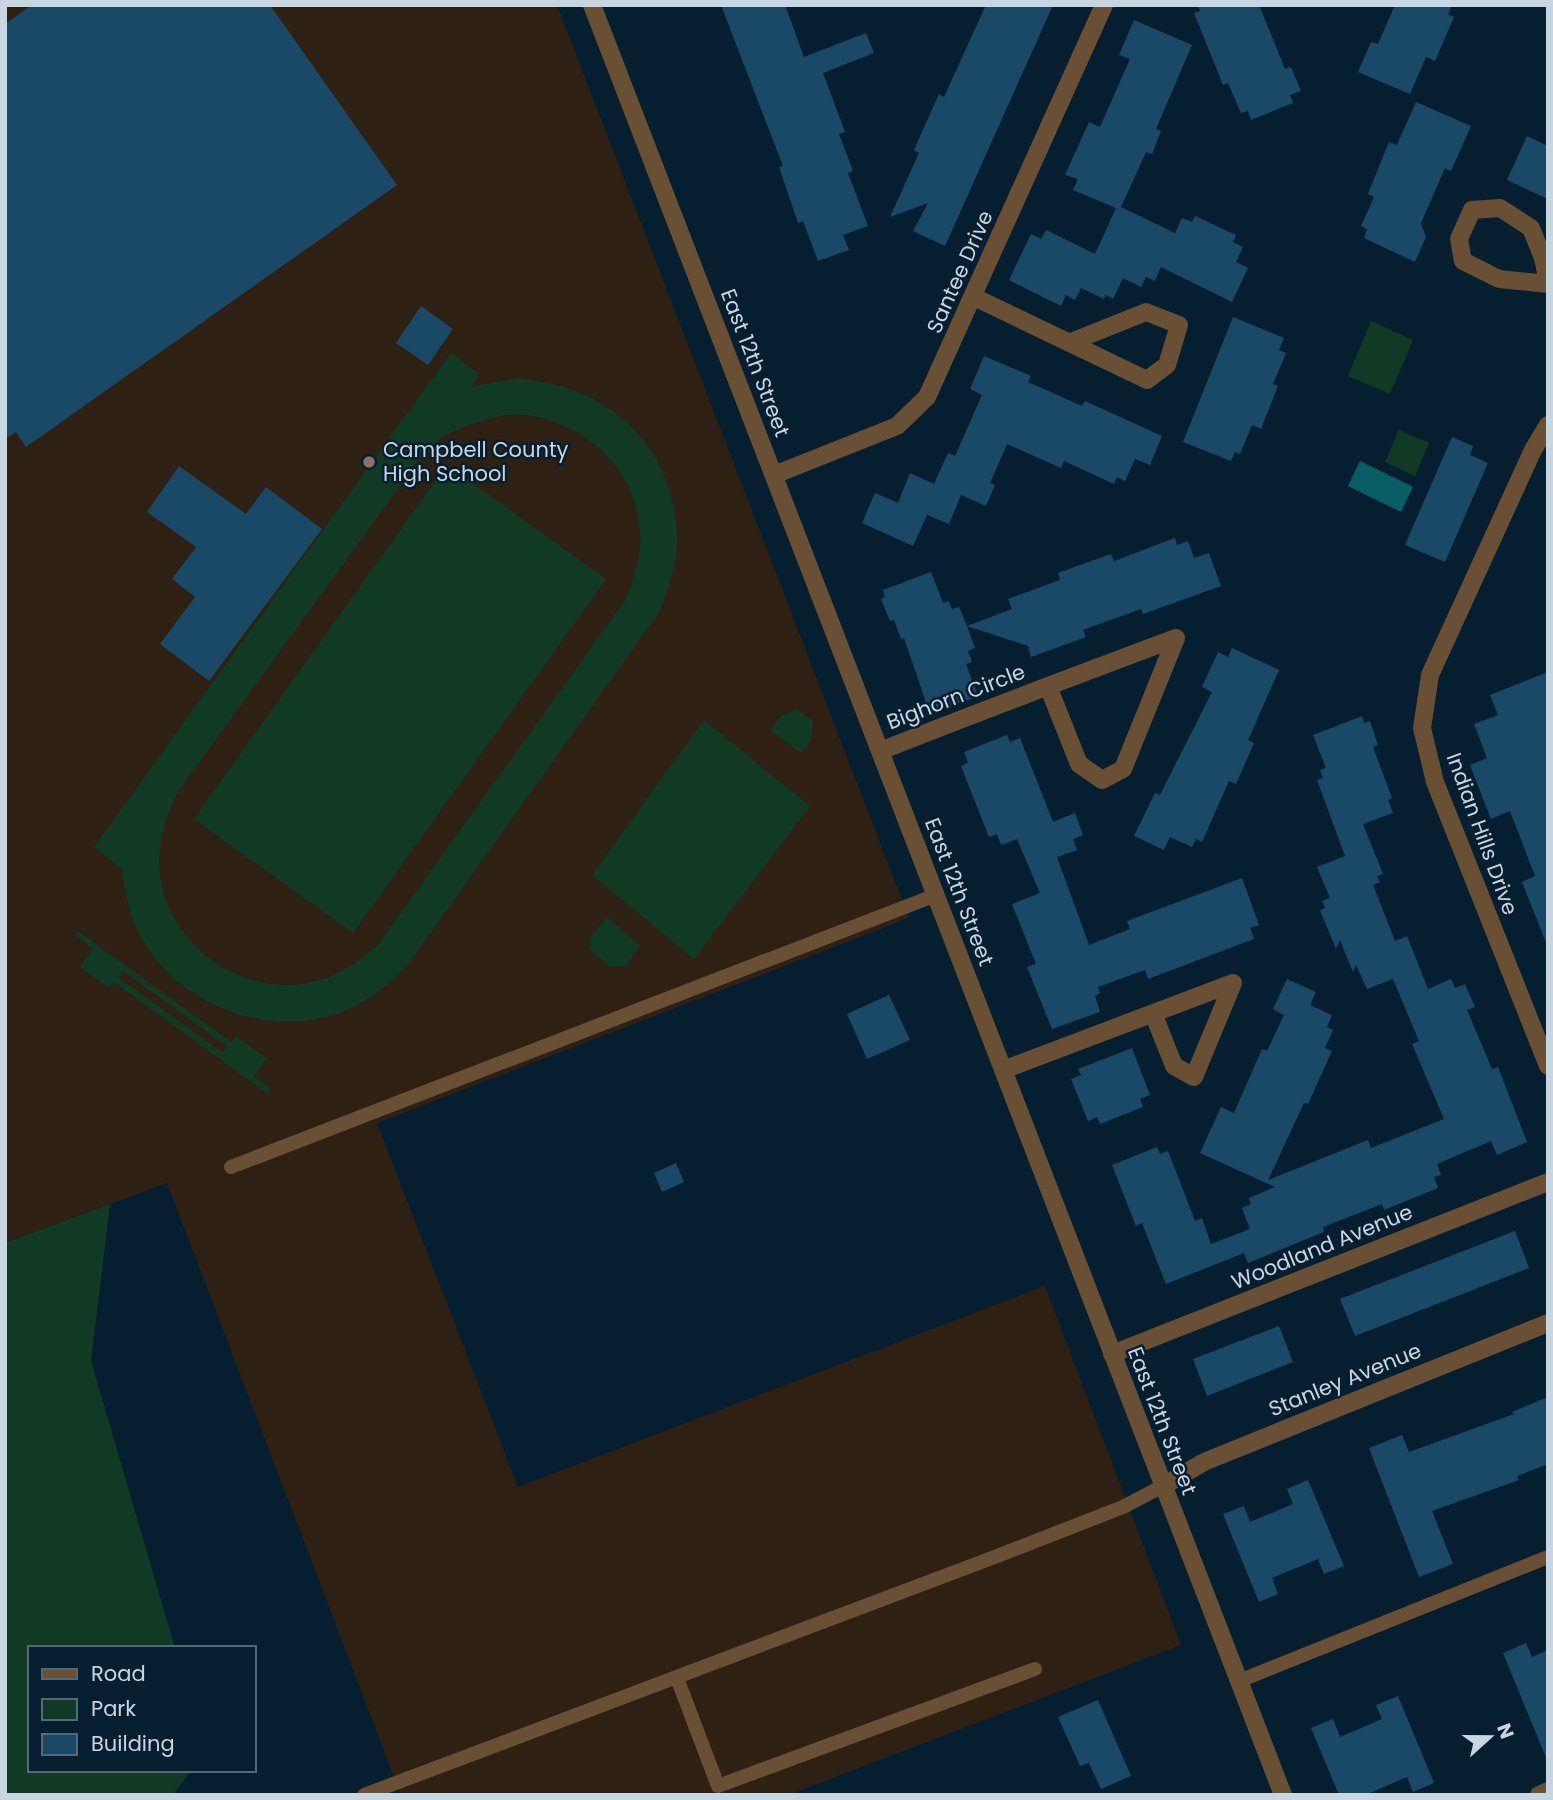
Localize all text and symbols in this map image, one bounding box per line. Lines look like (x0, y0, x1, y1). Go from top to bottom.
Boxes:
street label: Santee Drive (919, 206, 1000, 338)
street label: East 12th Street (714, 285, 797, 441)
place label: Campbell County High School (383, 435, 569, 488)
marker: Campbell County High School (361, 454, 377, 470)
street label: Bighorn Circle (882, 657, 1029, 736)
street label: Indian Hills Drive (1440, 749, 1525, 919)
street label: East 12th Street (918, 814, 1001, 970)
street label: Woodland Avenue (1227, 1197, 1417, 1296)
street label: Stanley Avenue (1264, 1336, 1425, 1423)
street label: East 12th Street (1121, 1343, 1204, 1499)
legend (28, 1646, 256, 1772)
text: Road (91, 1659, 146, 1688)
text: Park (91, 1694, 136, 1723)
north arrow (1455, 1702, 1525, 1772)
text: N (1490, 1720, 1521, 1743)
text: Building (91, 1729, 175, 1758)

